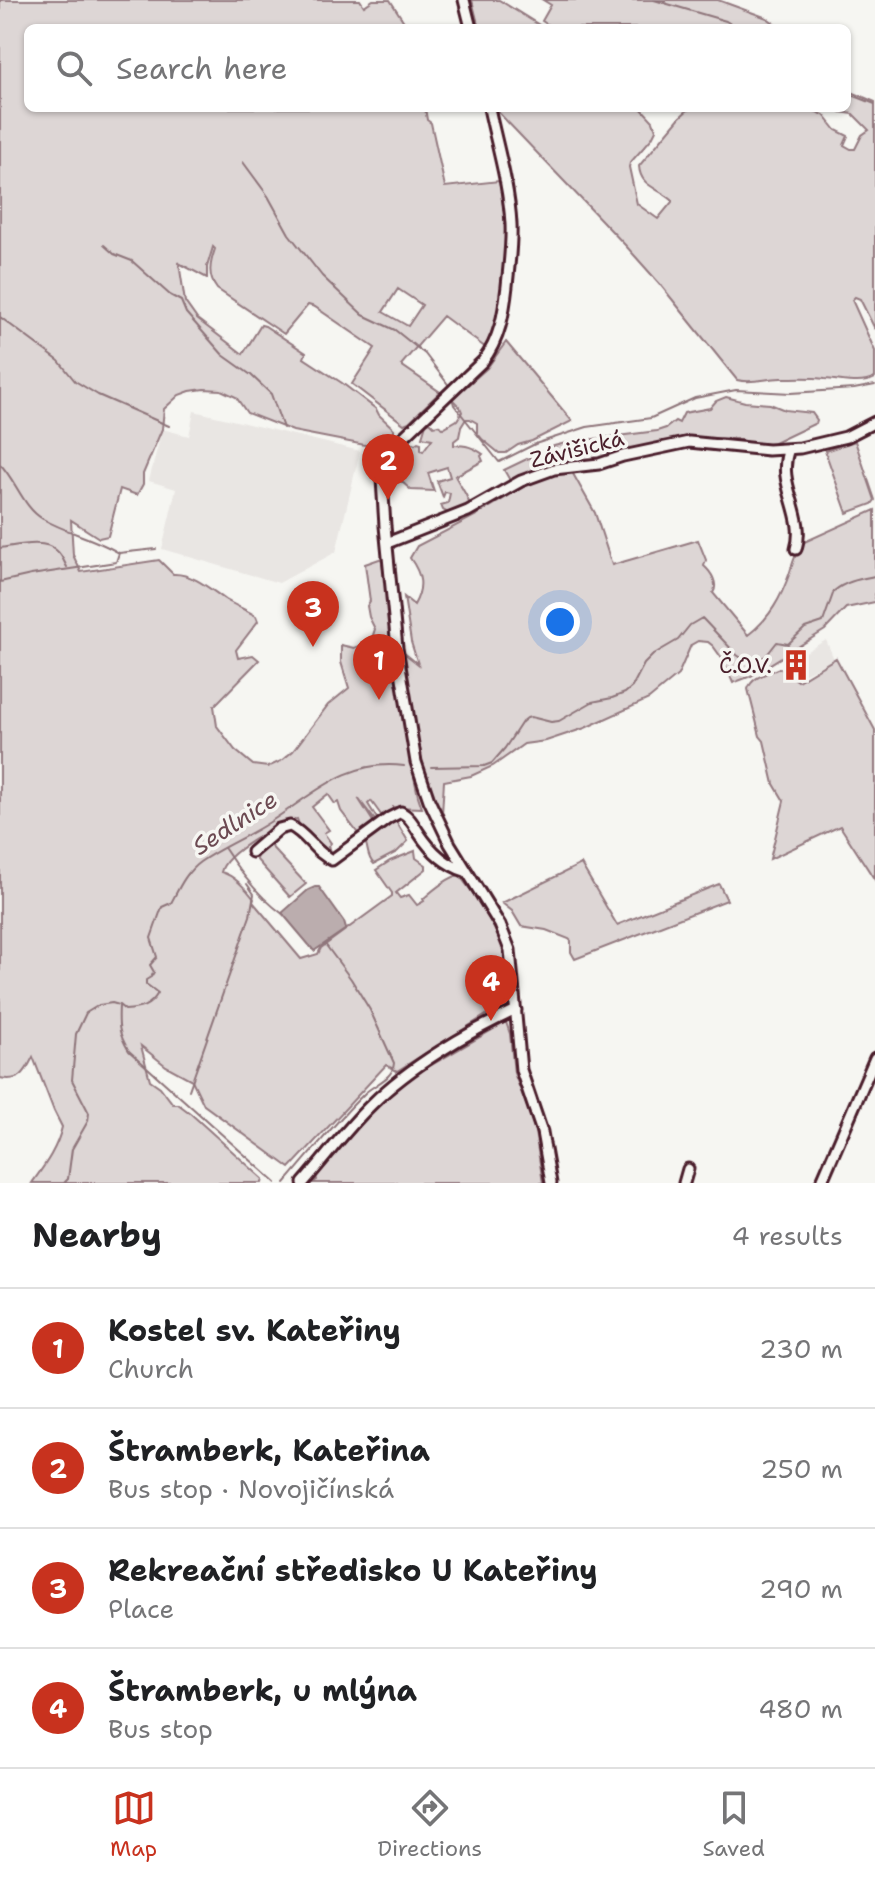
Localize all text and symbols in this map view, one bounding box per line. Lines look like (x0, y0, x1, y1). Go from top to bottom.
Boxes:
search box (24, 24, 851, 112)
icon: search (52, 46, 96, 90)
text: Search here (116, 48, 287, 89)
street label: Závišická (527, 423, 627, 475)
pin: 2 (362, 434, 414, 500)
pin: 3 (287, 581, 339, 647)
your location (540, 602, 580, 642)
pin: 1 (353, 634, 405, 700)
building icon: Č.O.V. (779, 648, 813, 682)
place label: Č.O.V. (719, 651, 772, 680)
water label: Sedlnice (186, 784, 284, 862)
pin: 4 (465, 955, 517, 1021)
text: Nearby (32, 1212, 162, 1258)
text: 4 results (731, 1218, 843, 1253)
text: Kostel sv. Kateřiny (108, 1310, 401, 1351)
text: 1 (52, 1331, 64, 1366)
text: 230 m (759, 1331, 843, 1366)
text: Church (108, 1351, 194, 1386)
text: Štramberk, Kateřina (108, 1430, 430, 1471)
text: 2 (49, 1451, 67, 1486)
text: 250 m (760, 1451, 843, 1486)
text: Bus stop · Novojičínská (108, 1471, 394, 1506)
text: Rekreační středisko U Kateřiny (108, 1550, 598, 1591)
text: 3 (49, 1571, 67, 1606)
text: 290 m (759, 1571, 843, 1606)
text: Place (108, 1591, 174, 1626)
text: Štramberk, u mlýna (108, 1670, 417, 1711)
text: 4 (49, 1691, 67, 1726)
text: 480 m (758, 1691, 843, 1726)
text: Bus stop (108, 1711, 213, 1746)
tab: Map (110, 1786, 157, 1863)
tab: Directions (377, 1786, 482, 1863)
tab: Saved (702, 1786, 765, 1863)

